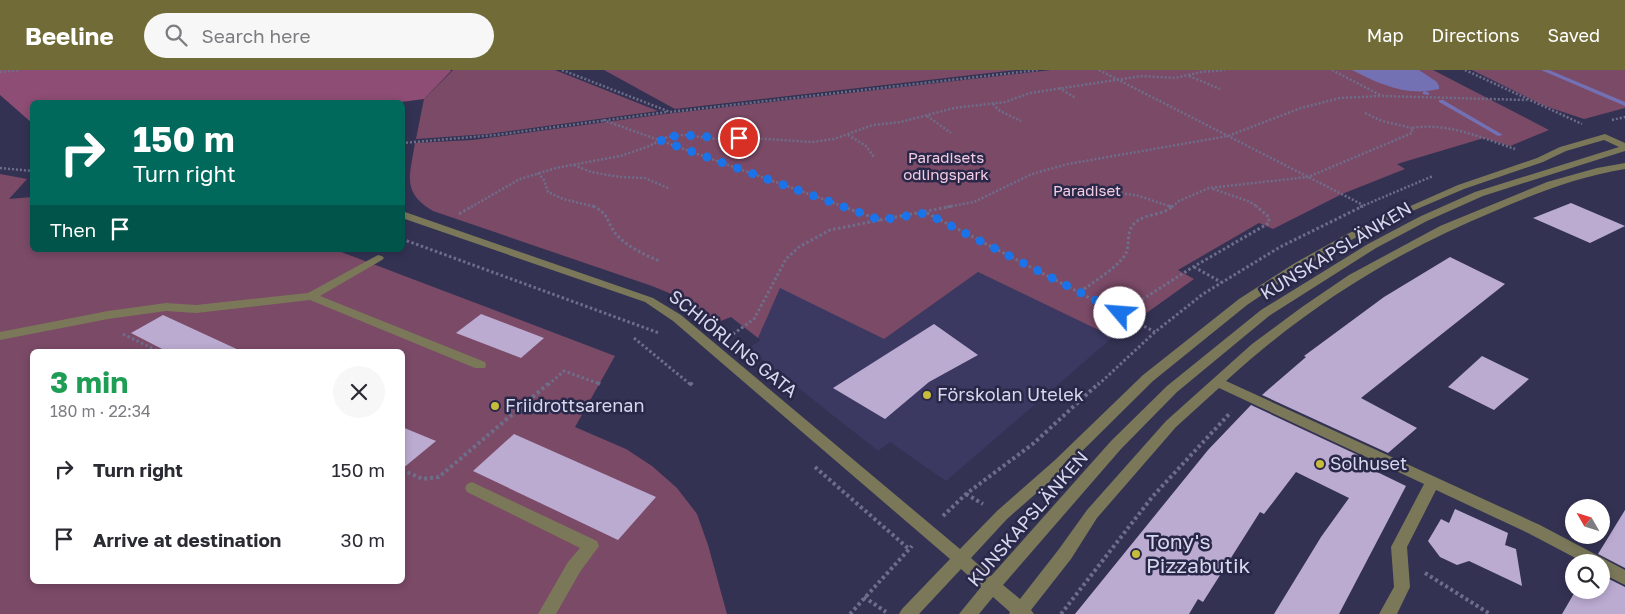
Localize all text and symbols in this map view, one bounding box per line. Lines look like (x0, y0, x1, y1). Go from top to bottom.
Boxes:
search box (144, 13, 494, 58)
text: Beeline (25, 21, 114, 50)
icon: search (162, 21, 190, 49)
text: Search here (202, 24, 310, 47)
text: Map (1367, 24, 1403, 46)
text: Directions (1431, 24, 1519, 46)
text: Saved (1547, 24, 1600, 46)
pin (718, 117, 760, 159)
text: 150 m (133, 118, 235, 160)
icon: right (50, 120, 115, 185)
icon: arrive (725, 124, 753, 152)
park label: Paradisets odlingspark (903, 148, 989, 183)
text: Turn right (133, 160, 236, 187)
park label: Paradiset (1053, 181, 1121, 199)
street label: KUNSKAPSLÄNKEN (1256, 196, 1415, 304)
icon: arrive (106, 215, 134, 243)
text: Then (50, 218, 96, 241)
street label: SCHIÖRLINS GATA (665, 285, 802, 402)
position arrow (1093, 286, 1145, 338)
text: 3 min (50, 364, 128, 400)
button: close (333, 366, 385, 418)
place label: Förskolan Utelek (937, 383, 1084, 405)
marker: Förskolan Utelek (921, 389, 933, 401)
place label: Friidrottsarenan (505, 394, 645, 416)
marker: Friidrottsarenan (489, 400, 501, 412)
text: 180 m · 22:34 (50, 401, 151, 421)
street label: KUNSKAPSLÄNKEN (962, 446, 1092, 591)
place label: Solhuset (1330, 452, 1407, 474)
icon: right (50, 455, 78, 483)
text: Turn right (93, 458, 183, 481)
text: 150 m (331, 458, 385, 481)
marker: Solhuset (1314, 458, 1326, 470)
north arrow (1565, 499, 1610, 544)
map controls (1565, 499, 1610, 599)
icon: arrive (50, 525, 78, 553)
text: Arrive at destination (93, 528, 281, 551)
text: 30 m (341, 528, 385, 551)
place label: Tony's Pizzabutik (1146, 528, 1251, 578)
marker: Tony's Pizzabutik (1130, 548, 1142, 560)
button: search (1565, 554, 1610, 599)

